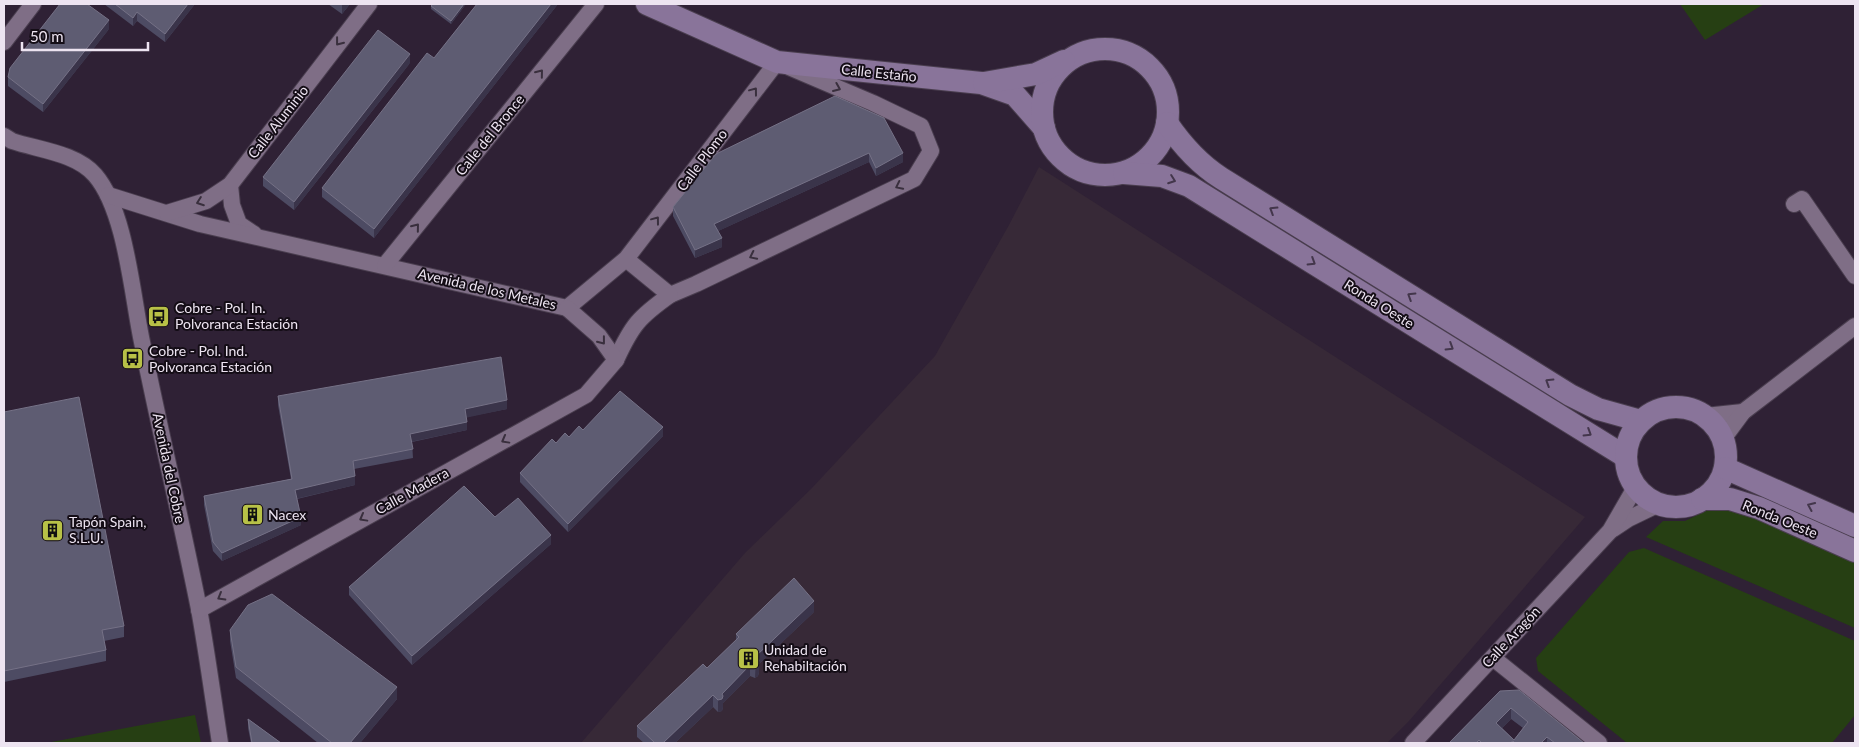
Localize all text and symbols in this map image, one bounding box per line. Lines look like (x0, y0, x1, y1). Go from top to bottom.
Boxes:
scale bar (22, 20, 149, 52)
text: 50 m (30, 27, 64, 45)
one-way arrow (337, 36, 345, 45)
street label: Calle Estaño (841, 60, 918, 85)
one-way arrow (534, 70, 543, 79)
street label: Calle Aluminio (244, 82, 311, 162)
one-way arrow (833, 82, 841, 92)
one-way arrow (749, 88, 757, 97)
street label: Calle del Bronce (452, 91, 528, 179)
street label: Calle Plomo (673, 125, 730, 194)
one-way arrow (1167, 174, 1176, 184)
one-way arrow (895, 180, 904, 190)
one-way arrow (196, 196, 205, 206)
one-way arrow (1269, 207, 1279, 216)
one-way arrow (650, 216, 659, 226)
one-way arrow (410, 224, 419, 233)
one-way arrow (749, 250, 758, 261)
one-way arrow (1306, 255, 1315, 265)
street label: Avenida de los Metales (416, 264, 558, 313)
street label: Ronda Oeste (1341, 275, 1417, 332)
one-way arrow (1407, 293, 1416, 302)
place label: Cobre - Pol. In. Polvoranca Estación (175, 299, 298, 332)
bus stop icon: Cobre - Pol. In. Polvoranca Estación (147, 304, 171, 328)
one-way arrow (597, 335, 605, 344)
one-way arrow (1444, 341, 1453, 351)
place label: Cobre - Pol. Ind. Polvoranca Estación (149, 342, 272, 375)
bus stop icon: Cobre - Pol. Ind. Polvoranca Estación (121, 347, 145, 371)
one-way arrow (1545, 379, 1554, 388)
street label: Avenida del Cobre (150, 411, 189, 525)
one-way arrow (1582, 427, 1591, 436)
one-way arrow (502, 434, 511, 444)
street label: Calle Madera (372, 464, 451, 518)
street label: Ronda Oeste (1740, 496, 1820, 541)
one-way arrow (1807, 502, 1816, 513)
building icon: Nacex (240, 503, 264, 527)
place label: Nacex (268, 506, 306, 523)
one-way arrow (359, 512, 368, 522)
place label: Tapón Spain, S.L.U. (69, 513, 146, 546)
building icon: Tapón Spain, S.L.U. (41, 518, 65, 542)
one-way arrow (217, 591, 226, 601)
street label: Calle Aragón (1478, 602, 1543, 671)
place label: Unidad de Rehabiltación (764, 641, 847, 674)
building icon: Unidad de Rehabiltación (736, 646, 760, 670)

